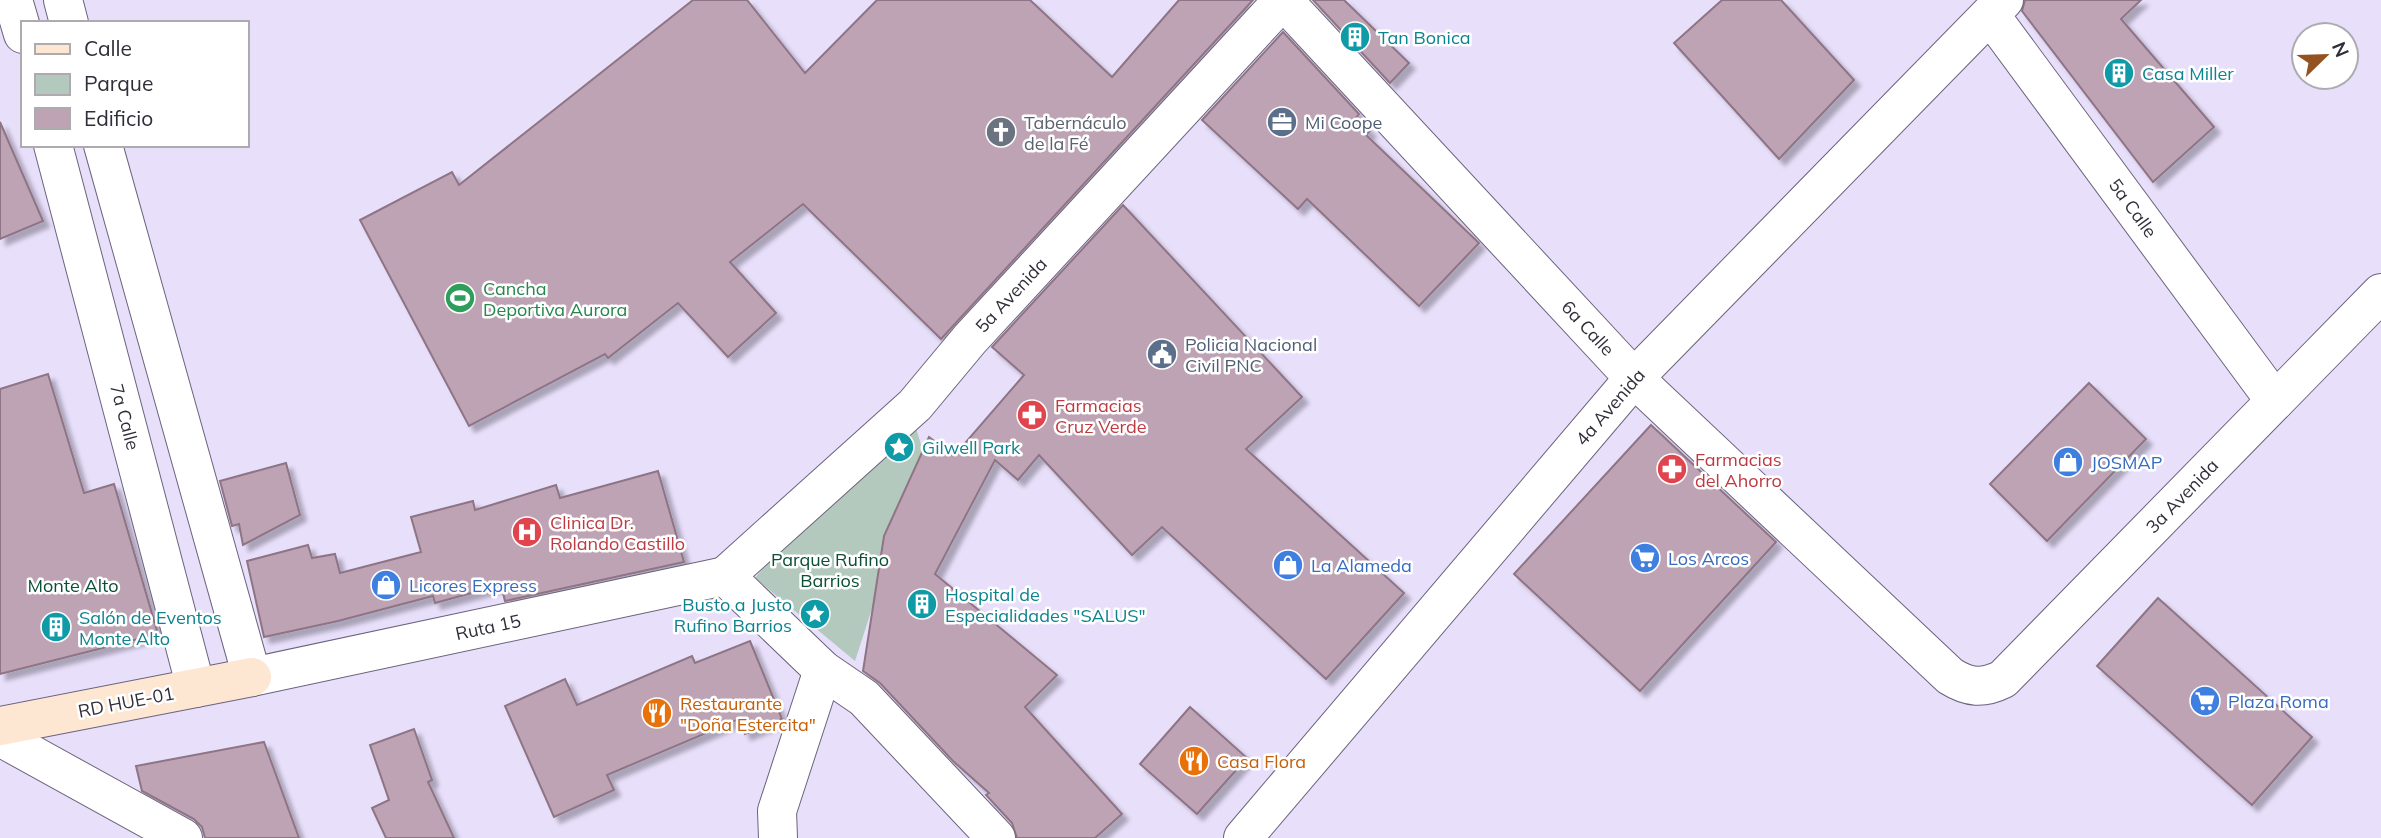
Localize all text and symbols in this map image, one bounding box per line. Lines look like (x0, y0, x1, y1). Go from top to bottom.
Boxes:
building icon: Tan Bonica (1338, 20, 1372, 54)
legend (21, 21, 248, 147)
north arrow (2290, 21, 2360, 91)
place label: Tan Bonica (1378, 26, 1471, 49)
text: Calle (84, 35, 132, 61)
text: N (2327, 38, 2354, 61)
building icon: Casa Miller (2102, 56, 2136, 90)
place label: Casa Miller (2142, 62, 2234, 85)
text: Parque (84, 70, 153, 96)
text: Edificio (84, 105, 153, 131)
office icon: Mi Coope (1265, 105, 1299, 139)
place label: Tabernáculo de la Fé (1024, 111, 1127, 155)
place label: Mi Coope (1305, 111, 1382, 134)
church icon: Tabernáculo de la Fé (984, 115, 1018, 149)
street label: 5a Calle (2104, 174, 2162, 242)
street label: 5a Avenida (970, 253, 1052, 337)
place label: Cancha Deportiva Aurora (483, 277, 627, 321)
sports icon: Cancha Deportiva Aurora (443, 281, 477, 315)
street label: 6a Calle (1557, 295, 1619, 361)
place label: Policia Nacional Civil PNC (1185, 333, 1317, 377)
public building icon: Policia Nacional Civil PNC (1145, 337, 1179, 371)
street label: 4a Avenida (1570, 364, 1650, 450)
street label: 7a Calle (105, 381, 145, 453)
place label: Farmacias Cruz Verde (1055, 394, 1147, 438)
pharmacy icon: Farmacias Cruz Verde (1015, 398, 1049, 432)
place icon: Gilwell Park (882, 430, 916, 464)
place label: Gilwell Park (922, 436, 1021, 459)
shop icon: JOSMAP (2051, 445, 2085, 479)
place label: Farmacias del Ahorro (1695, 448, 1782, 492)
place label: JOSMAP (2091, 451, 2162, 474)
pharmacy icon: Farmacias del Ahorro (1655, 452, 1689, 486)
street label: 3a Avenida (2141, 454, 2223, 538)
place label: Clinica Dr. Rolando Castillo (550, 511, 685, 555)
hospital icon: Clinica Dr. Rolando Castillo (510, 515, 544, 549)
supermarket icon: Los Arcos (1628, 541, 1662, 575)
place label: Los Arcos (1668, 547, 1749, 570)
park label: Parque Rufino Barrios (771, 548, 889, 592)
shop icon: La Alameda (1271, 548, 1305, 582)
place label: La Alameda (1311, 554, 1412, 577)
shop icon: Licores Express (369, 568, 403, 602)
park label: Monte Alto (28, 574, 118, 597)
place label: Licores Express (409, 574, 537, 597)
place label: Hospital de Especialidades "SALUS" (945, 583, 1146, 627)
building icon: Hospital de Especialidades "SALUS" (905, 587, 939, 621)
place label: Busto a Justo Rufino Barrios (674, 593, 792, 637)
place icon: Busto a Justo Rufino Barrios (798, 597, 832, 631)
place label: Salón de Eventos Monte Alto (79, 606, 222, 650)
street label: Ruta 15 (453, 609, 523, 645)
building icon: Salón de Eventos Monte Alto (39, 610, 73, 644)
street label: RD HUE-01 (76, 681, 176, 723)
supermarket icon: Plaza Roma (2188, 684, 2222, 718)
place label: Plaza Roma (2228, 690, 2329, 713)
place label: Restaurante "Doña Estercita" (680, 692, 816, 736)
restaurant icon: Restaurante "Doña Estercita" (640, 696, 674, 730)
restaurant icon: Casa Flora (1177, 744, 1211, 778)
place label: Casa Flora (1217, 750, 1306, 773)

